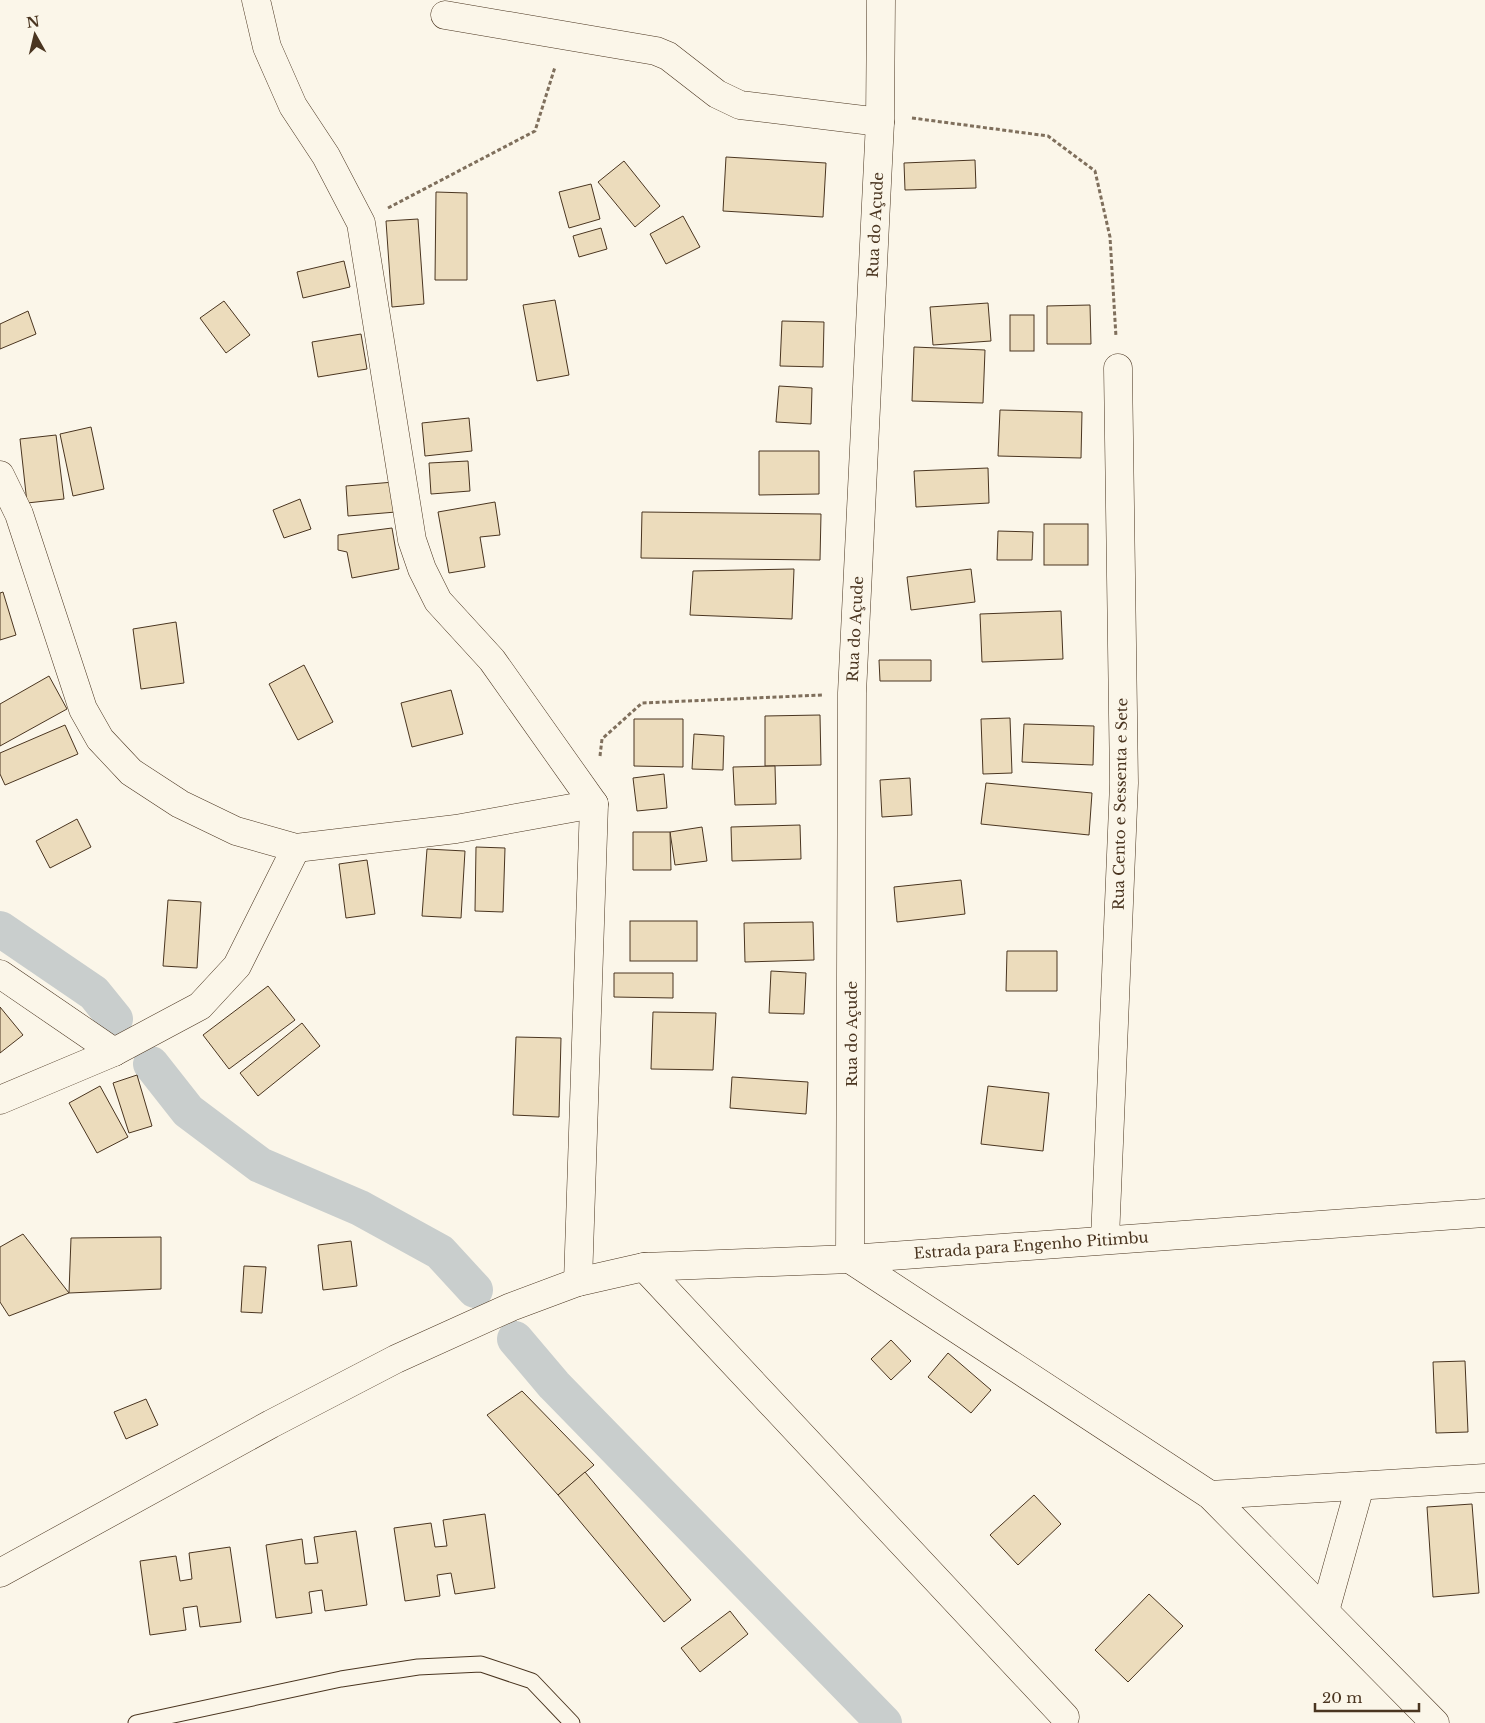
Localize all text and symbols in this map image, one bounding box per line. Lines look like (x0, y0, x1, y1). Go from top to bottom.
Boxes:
north arrow (10, 10, 60, 60)
text: N (25, 12, 41, 32)
street label: Rua do Açude (863, 172, 887, 278)
street label: Rua do Açude (843, 576, 867, 682)
street label: Rua Cento e Sessenta e Sete (1109, 698, 1131, 910)
street label: Rua do Açude (842, 981, 861, 1087)
street label: Estrada para Engenho Pitimbu (913, 1227, 1149, 1263)
scale bar (1315, 1680, 1419, 1712)
text: 20 m (1322, 1688, 1362, 1707)

